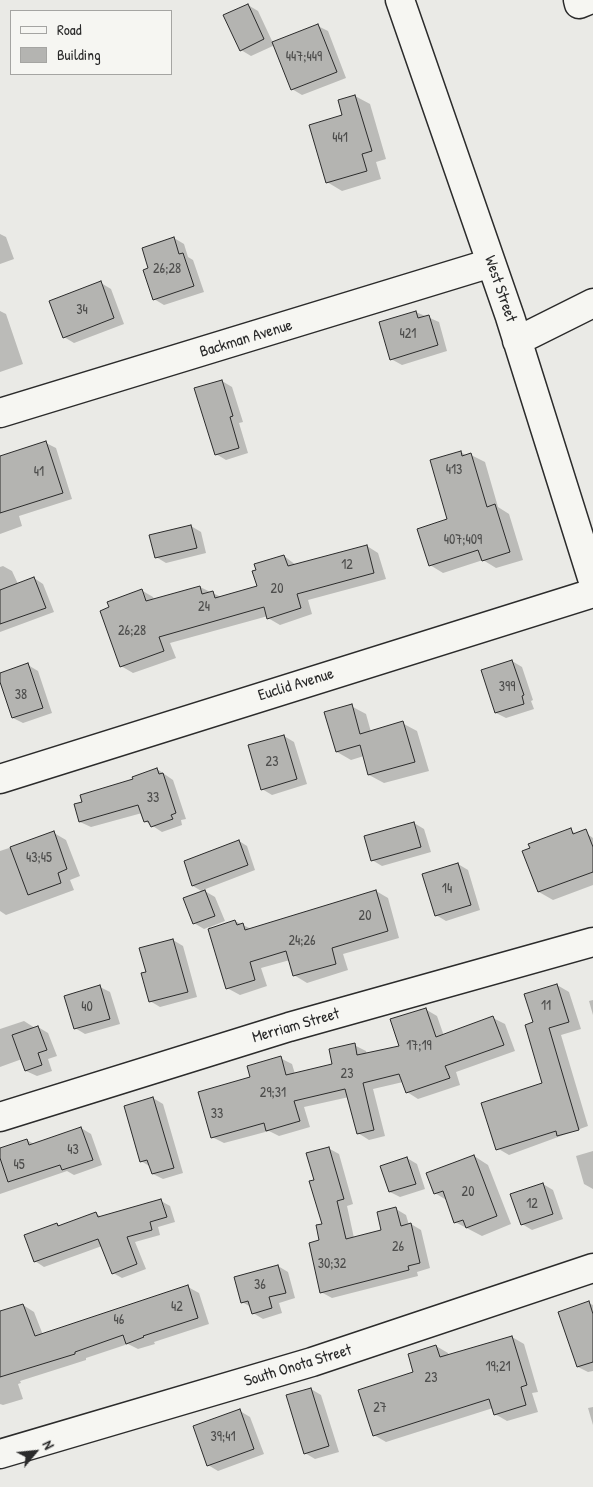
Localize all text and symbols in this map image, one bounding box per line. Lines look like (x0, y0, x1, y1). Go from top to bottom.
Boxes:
legend (10, 10, 172, 75)
text: Road (57, 19, 82, 40)
text: Building (57, 44, 101, 65)
house number: 447;449 (286, 49, 322, 65)
house number: 441 (332, 130, 348, 146)
street label: West Street (480, 253, 520, 325)
house number: 26;28 (153, 261, 181, 277)
house number: 34 (76, 302, 88, 318)
street label: Backman Avenue (197, 316, 295, 362)
house number: 421 (400, 326, 416, 342)
house number: 413 (446, 462, 462, 478)
house number: 41 (34, 464, 44, 480)
house number: 407;409 (444, 532, 482, 548)
house number: 12 (341, 557, 353, 573)
house number: 20 (271, 581, 283, 597)
house number: 24 (198, 599, 210, 615)
house number: 26;28 (118, 623, 146, 639)
street label: Euclid Avenue (256, 664, 336, 706)
house number: 399 (499, 679, 515, 695)
house number: 38 (15, 687, 27, 703)
house number: 23 (266, 754, 278, 770)
house number: 33 (147, 790, 159, 806)
house number: 43;45 (26, 850, 52, 866)
house number: 14 (442, 881, 452, 897)
house number: 20 (359, 908, 371, 924)
house number: 24;26 (288, 933, 316, 949)
house number: 11 (541, 998, 551, 1014)
house number: 40 (81, 999, 93, 1015)
street label: Merriam Street (250, 1004, 342, 1048)
house number: 17;19 (406, 1038, 432, 1054)
house number: 23 (341, 1066, 353, 1082)
house number: 29;31 (260, 1085, 286, 1101)
house number: 33 (211, 1106, 223, 1122)
house number: 43 (67, 1142, 79, 1158)
house number: 45 (13, 1157, 25, 1173)
house number: 20 (462, 1184, 474, 1200)
house number: 12 (526, 1196, 538, 1212)
house number: 26 (392, 1239, 404, 1255)
house number: 30;32 (318, 1256, 346, 1272)
house number: 36 (254, 1277, 266, 1293)
house number: 42 (171, 1299, 183, 1315)
house number: 46 (114, 1312, 124, 1328)
street label: South Onota Street (242, 1341, 354, 1391)
house number: 19;21 (485, 1359, 511, 1375)
house number: 23 (425, 1370, 437, 1386)
house number: 27 (373, 1400, 387, 1416)
north arrow (10, 1427, 60, 1477)
house number: 39;41 (211, 1429, 235, 1445)
text: N (39, 1437, 59, 1452)

